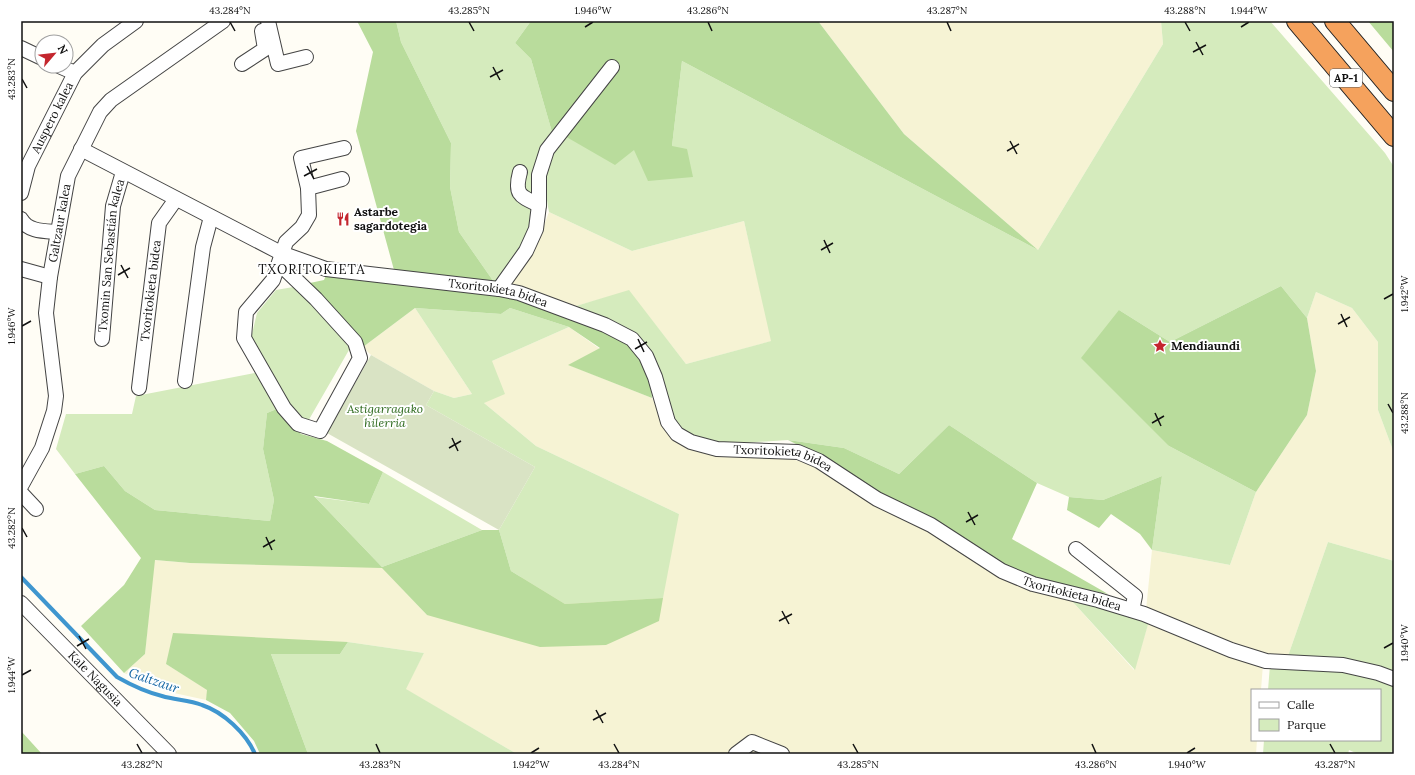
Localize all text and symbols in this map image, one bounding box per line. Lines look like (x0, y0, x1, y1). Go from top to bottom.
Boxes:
text: 43.284°N (209, 4, 251, 17)
text: 43.285°N (448, 4, 490, 17)
text: 1.946°W (574, 4, 613, 17)
text: 43.286°N (687, 4, 729, 17)
text: 43.287°N (927, 4, 968, 17)
text: 43.288°N (1164, 4, 1206, 17)
text: 1.944°W (1231, 4, 1268, 17)
north arrow (34, 34, 74, 74)
text: N (55, 42, 71, 57)
text: 43.283°N (5, 58, 18, 100)
road number: AP-1 (1330, 69, 1362, 87)
street label: Auspero kalea (27, 79, 76, 157)
street label: Txomin San Sebastián kalea (95, 177, 128, 333)
street label: Galtzaur kalea (45, 182, 73, 264)
place label: Astarbe sagardotegia (354, 204, 428, 233)
restaurant icon: Astarbe sagardotegia (335, 211, 351, 227)
street label: Txoritokieta bidea (137, 239, 164, 342)
district label: TXORITOKIETA (258, 261, 366, 278)
street label: Txoritokieta bidea (447, 275, 550, 310)
text: 1.942°W (1398, 275, 1411, 312)
text: 1.946°W (5, 306, 18, 345)
place icon: Mendiaundi (1152, 338, 1168, 354)
place label: Mendiaundi (1171, 338, 1240, 353)
text: 43.288°N (1398, 392, 1411, 434)
park label: Astigarragako hilerria (346, 401, 423, 430)
street label: Txoritokieta bidea (733, 442, 835, 475)
text: 43.282°N (5, 507, 18, 549)
street label: Txoritokieta bidea (1020, 572, 1123, 614)
text: 1.940°W (1398, 623, 1411, 662)
street label: Kale Nagusia (65, 648, 126, 709)
text: 1.944°W (5, 656, 18, 693)
water label: Galtzaur (126, 664, 181, 697)
legend (1251, 689, 1381, 741)
text: Calle (1287, 697, 1315, 712)
text: Parque (1287, 717, 1327, 732)
text: 43.282°N (121, 758, 163, 771)
text: 43.283°N (359, 758, 401, 771)
text: 1.942°W (513, 758, 550, 771)
text: 43.284°N (598, 758, 640, 771)
text: 43.285°N (837, 758, 879, 771)
text: 43.286°N (1075, 758, 1117, 771)
text: 1.940°W (1168, 758, 1207, 771)
text: 43.287°N (1315, 758, 1356, 771)

